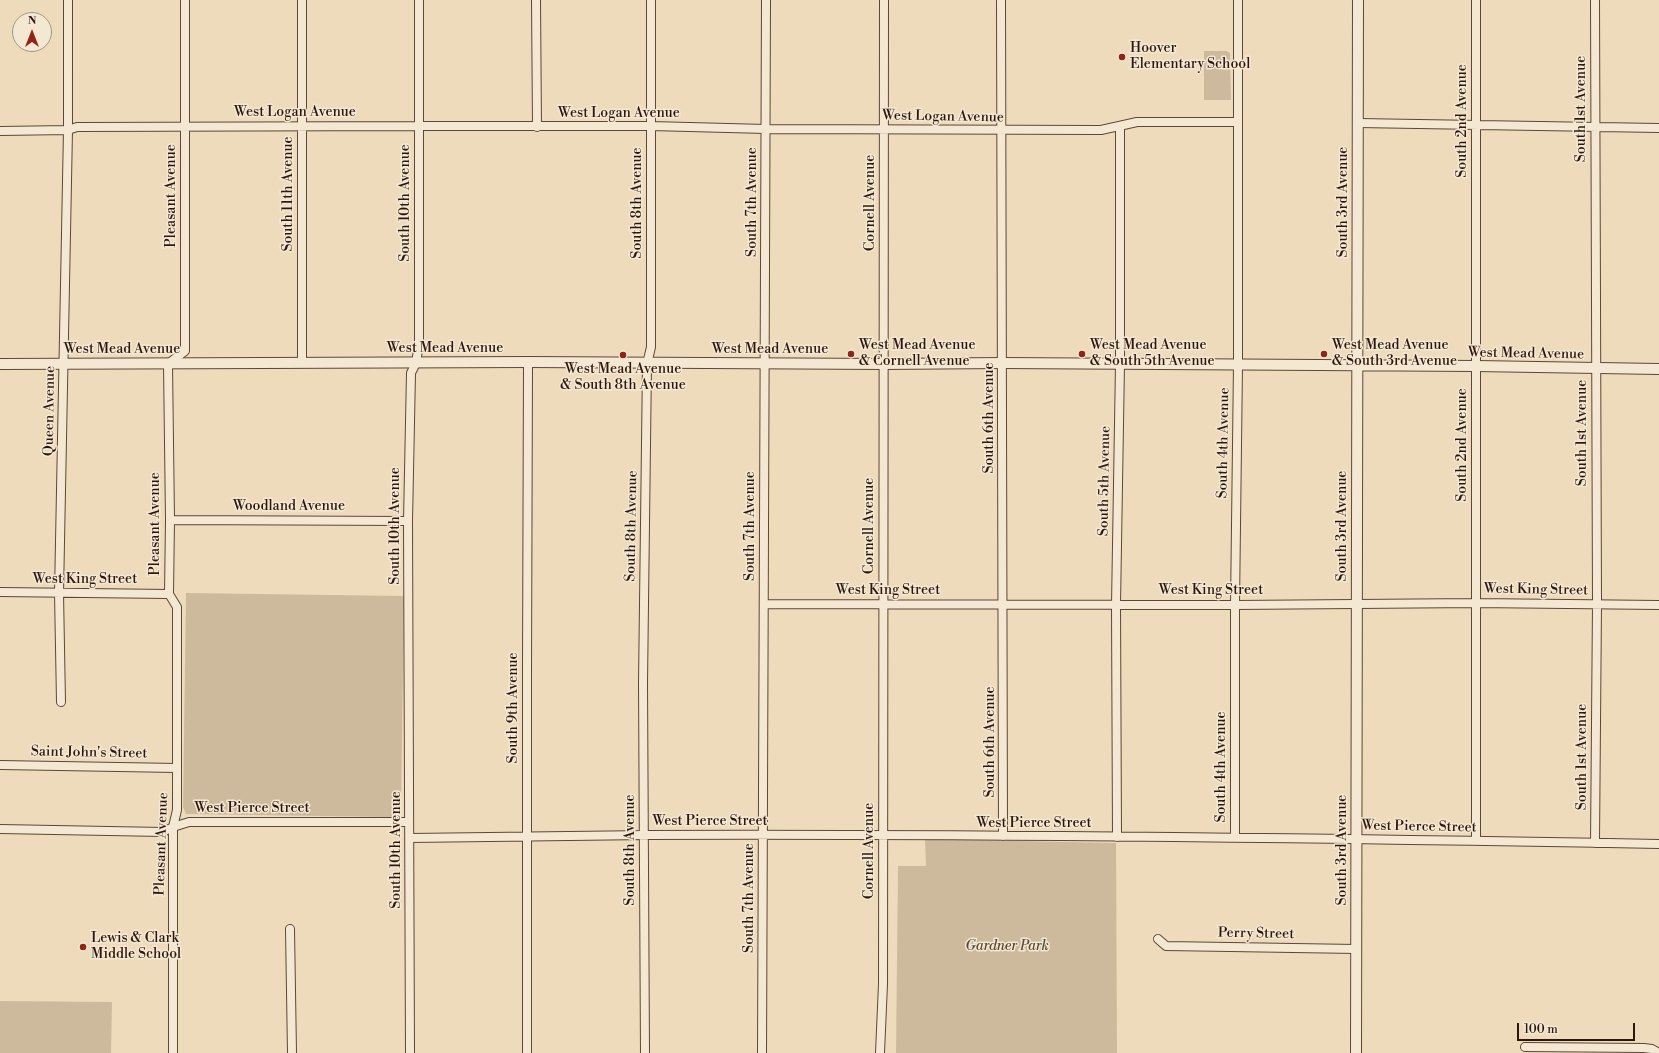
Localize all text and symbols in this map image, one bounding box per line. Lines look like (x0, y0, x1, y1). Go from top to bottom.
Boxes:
north arrow (12, 12, 52, 52)
text: N (28, 14, 36, 28)
place label: Hoover Elementary School (1130, 41, 1250, 74)
marker: Hoover Elementary School (1117, 52, 1127, 62)
street label: South 1st Avenue (1574, 56, 1590, 162)
street label: South 2nd Avenue (1455, 64, 1471, 178)
street label: West Logan Avenue (234, 105, 356, 121)
street label: West Logan Avenue (558, 106, 680, 122)
street label: West Logan Avenue (882, 108, 1004, 126)
street label: South 11th Avenue (281, 136, 297, 252)
street label: Pleasant Avenue (164, 144, 180, 248)
street label: South 10th Avenue (398, 144, 414, 262)
street label: South 8th Avenue (630, 147, 646, 259)
street label: South 7th Avenue (745, 147, 761, 257)
street label: South 3rd Avenue (1336, 147, 1352, 257)
street label: Cornell Avenue (863, 155, 879, 251)
place label: West Mead Avenue & Cornell Avenue (859, 338, 975, 370)
place label: West Mead Avenue & South 5th Avenue (1090, 338, 1215, 370)
place label: West Mead Avenue & South 3rd Avenue (1332, 338, 1457, 370)
street label: West Mead Avenue (387, 341, 503, 357)
street label: West Mead Avenue (64, 342, 180, 358)
street label: West Mead Avenue (712, 342, 828, 358)
street label: West Mead Avenue (1468, 345, 1584, 363)
marker: West Mead Avenue & Cornell Avenue (846, 349, 856, 359)
marker: West Mead Avenue & South 5th Avenue (1077, 349, 1087, 359)
marker: West Mead Avenue & South 3rd Avenue (1319, 349, 1329, 359)
marker: West Mead Avenue & South 8th Avenue (618, 350, 628, 360)
place label: West Mead Avenue & South 8th Avenue (560, 362, 686, 394)
street label: South 6th Avenue (982, 362, 998, 474)
street label: Queen Avenue (41, 366, 59, 456)
street label: South 1st Avenue (1575, 380, 1591, 486)
street label: South 4th Avenue (1215, 387, 1233, 499)
street label: South 2nd Avenue (1455, 388, 1471, 502)
street label: South 5th Avenue (1096, 426, 1114, 536)
street label: South 10th Avenue (388, 467, 404, 585)
street label: South 8th Avenue (623, 470, 641, 582)
street label: South 7th Avenue (743, 471, 759, 581)
street label: South 3rd Avenue (1335, 471, 1351, 581)
street label: Pleasant Avenue (148, 472, 164, 576)
street label: Cornell Avenue (862, 478, 878, 574)
street label: Woodland Avenue (233, 499, 345, 515)
street label: West King Street (33, 572, 137, 588)
street label: West King Street (1484, 581, 1588, 599)
street label: West King Street (836, 583, 940, 599)
street label: West King Street (1159, 583, 1263, 599)
street label: South 9th Avenue (506, 652, 522, 764)
street label: South 6th Avenue (983, 686, 999, 798)
street label: South 1st Avenue (1575, 704, 1591, 810)
street label: South 4th Avenue (1214, 711, 1230, 823)
street label: Saint John's Street (31, 744, 147, 762)
street label: South 10th Avenue (389, 791, 405, 909)
street label: Pleasant Avenue (152, 792, 172, 896)
street label: South 8th Avenue (623, 794, 639, 906)
street label: South 3rd Avenue (1335, 795, 1351, 905)
street label: West Pierce Street (194, 801, 310, 817)
street label: Cornell Avenue (862, 803, 878, 899)
street label: West Pierce Street (652, 814, 768, 830)
street label: West Pierce Street (976, 816, 1092, 832)
street label: West Pierce Street (1361, 818, 1477, 836)
street label: South 7th Avenue (742, 843, 758, 953)
street label: Perry Street (1218, 925, 1294, 943)
place label: Lewis & Clark Middle School (91, 931, 181, 964)
park label: Gardner Park (965, 939, 1049, 955)
marker: Lewis & Clark Middle School (78, 942, 88, 952)
scale bar (1519, 1015, 1637, 1041)
text: 100 m (1524, 1022, 1558, 1037)

